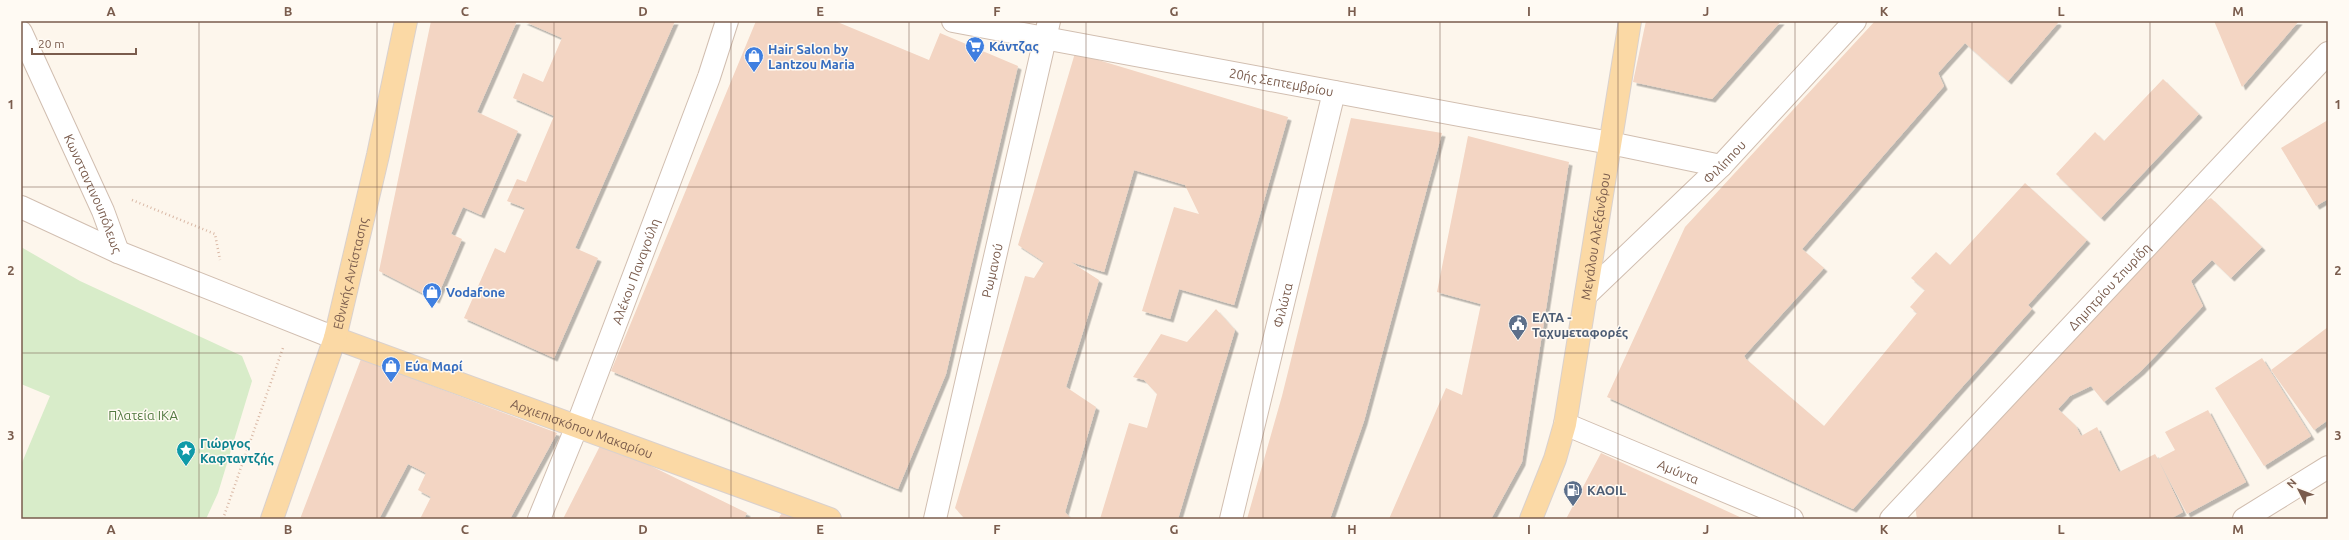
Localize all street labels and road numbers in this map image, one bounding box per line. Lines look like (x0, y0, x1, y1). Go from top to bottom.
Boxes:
street label: 20ής Σεπτεμβρίου (1228, 65, 1335, 99)
street label: Κωνσταντινουπόλεως (62, 132, 125, 255)
street label: Φιλίππου (1700, 137, 1748, 186)
street label: Μεγάλου Αλεξάνδρου (1578, 172, 1612, 301)
street label: Εθνικής Αντίστασης (330, 216, 371, 331)
street label: Αλέκου Παναγούλη (609, 216, 662, 326)
street label: Δημητρίου Σπυρίδη (2065, 240, 2153, 333)
street label: Ρωμανού (979, 242, 1005, 299)
street label: Φιλώτα (1270, 281, 1295, 329)
street label: Αρχιεπισκόπου Μακαρίου (509, 396, 655, 461)
street label: Αμύντα (1656, 457, 1701, 486)

